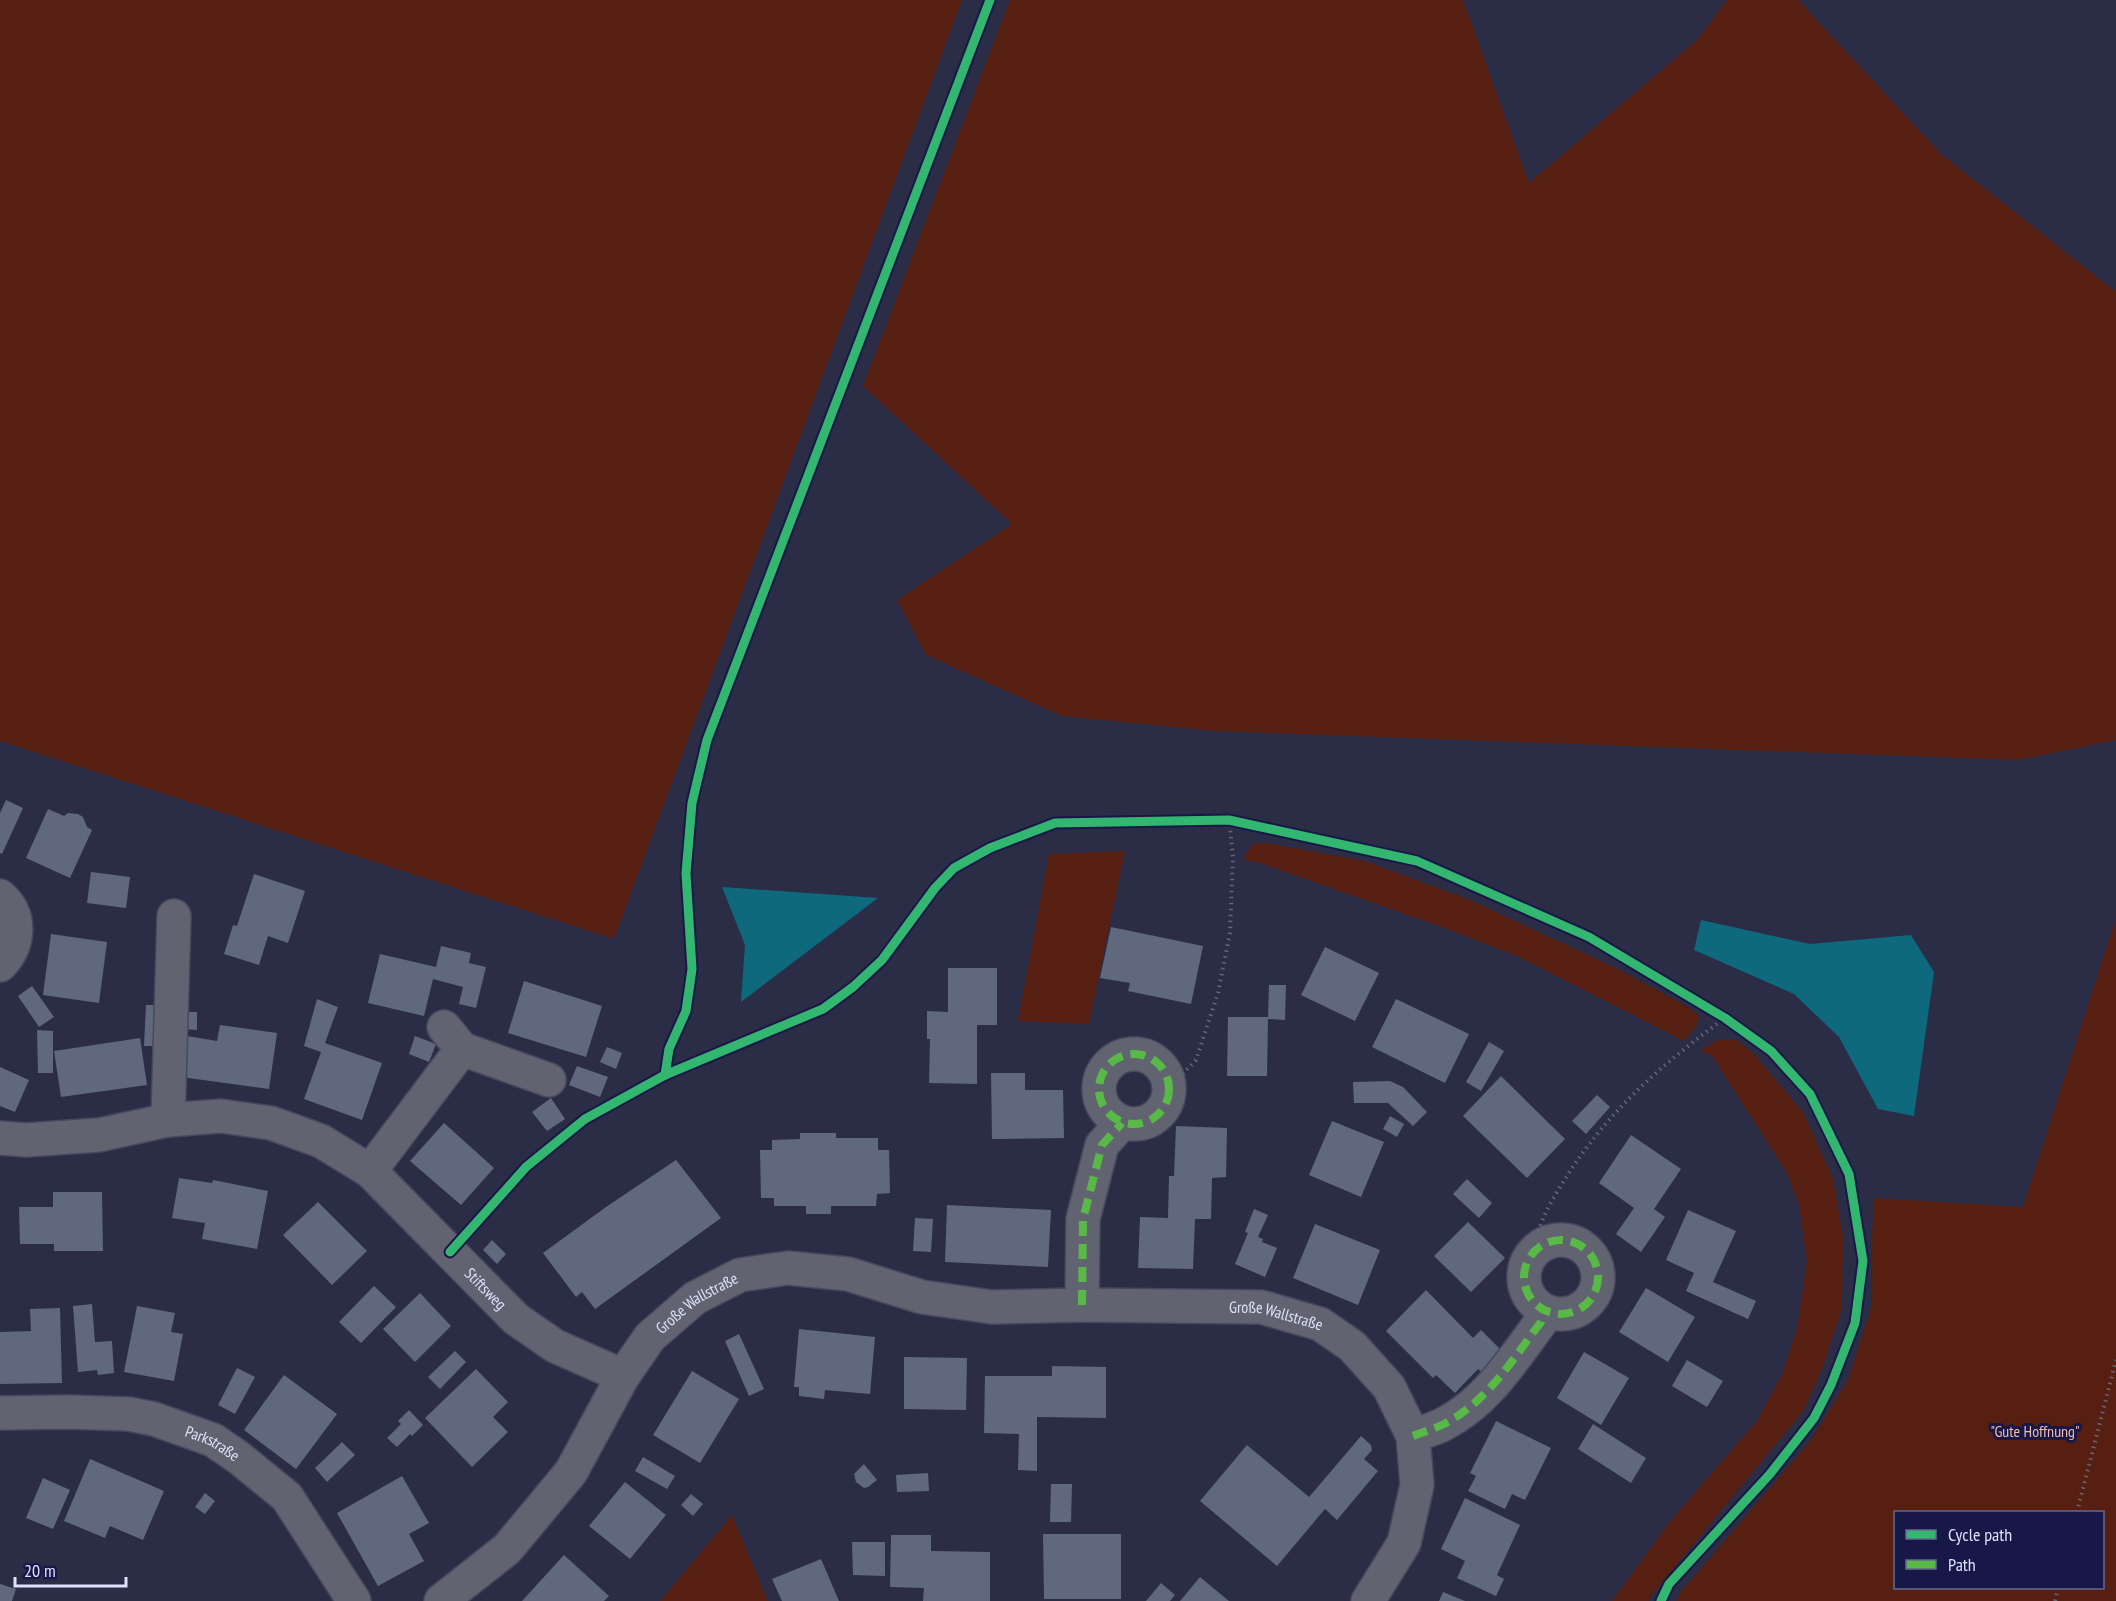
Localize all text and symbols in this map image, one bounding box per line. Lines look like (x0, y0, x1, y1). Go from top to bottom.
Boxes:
street label: Stiftsweg (461, 1263, 511, 1314)
street label: Große Wallstraße (651, 1268, 741, 1338)
street label: Große Wallstraße (1229, 1297, 1325, 1334)
street label: Parkstraße (183, 1421, 244, 1465)
park label: "Gute Hoffnung" (1990, 1421, 2080, 1441)
legend (1894, 1511, 2104, 1589)
text: Cycle path (1948, 1523, 2012, 1546)
scale bar (15, 1550, 126, 1588)
text: Path (1948, 1553, 1976, 1576)
text: 20 m (24, 1559, 56, 1582)

